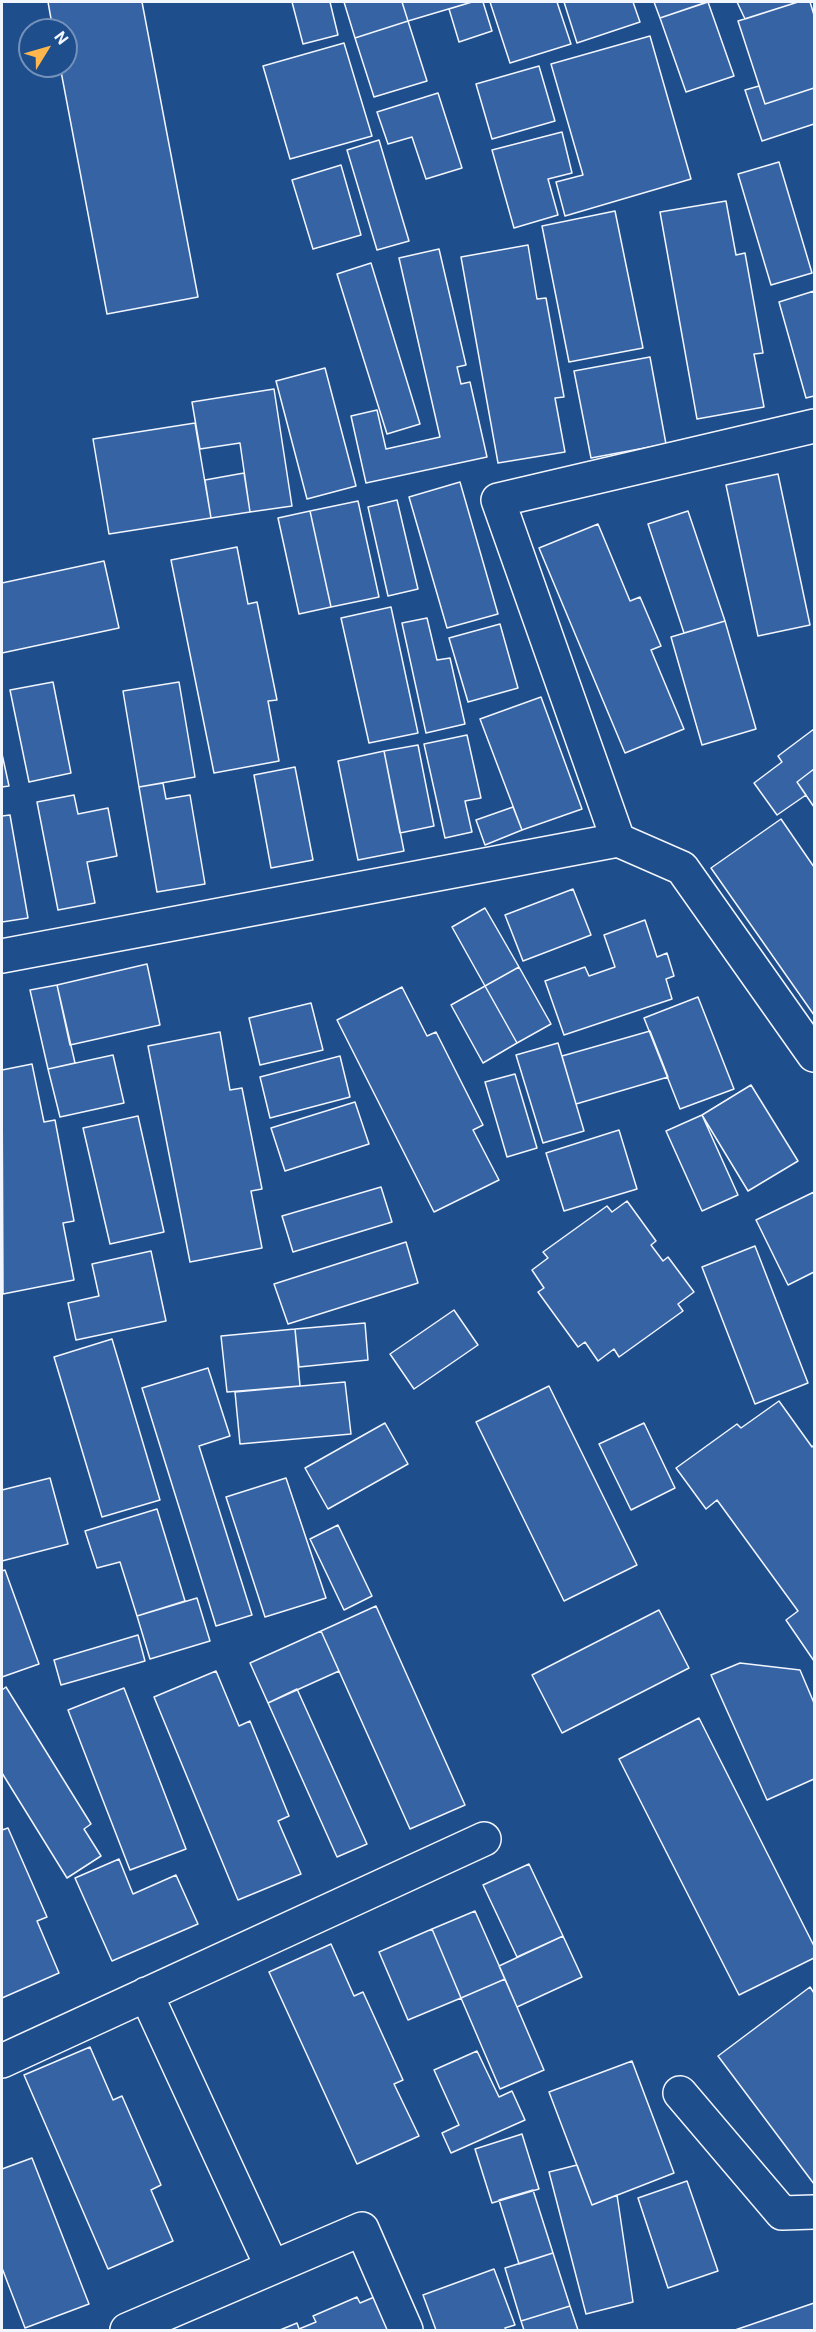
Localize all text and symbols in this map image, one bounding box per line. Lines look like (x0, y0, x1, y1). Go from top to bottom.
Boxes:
north arrow (18, 18, 78, 78)
text: N (50, 28, 72, 48)

